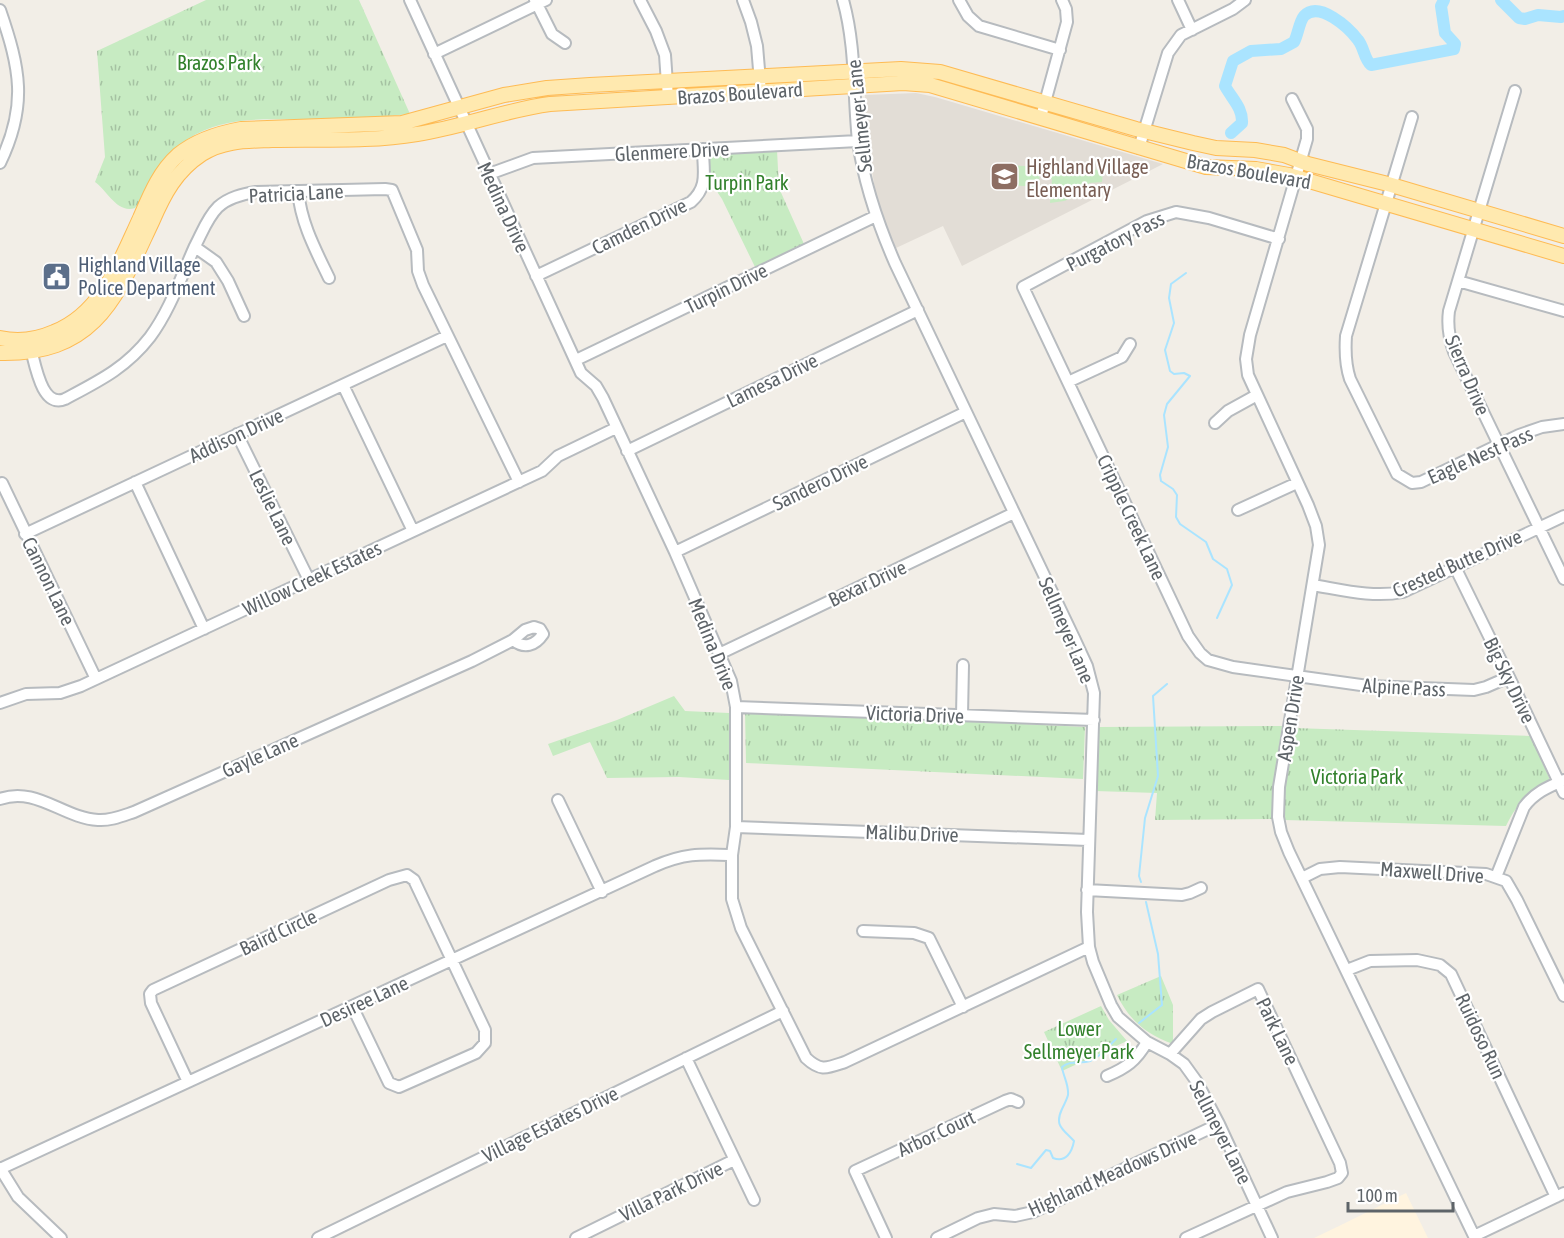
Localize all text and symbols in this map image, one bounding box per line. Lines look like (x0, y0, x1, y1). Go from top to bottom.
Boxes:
park label: Brazos Park (177, 51, 261, 74)
street label: Sellmeyer Lane (842, 59, 876, 173)
street label: Brazos Boulevard (676, 77, 804, 109)
street label: Glenmere Drive (614, 137, 730, 165)
street label: Brazos Boulevard (1185, 149, 1313, 193)
place label: Highland Village Elementary (1026, 155, 1149, 201)
street label: Medina Drive (473, 158, 535, 256)
school or university icon: Highland Village Elementary (989, 161, 1021, 193)
park label: Turpin Park (705, 171, 789, 194)
street label: Patricia Lane (248, 179, 344, 207)
street label: Camden Drive (588, 193, 690, 259)
street label: Purgatory Pass (1062, 206, 1168, 276)
place label: Highland Village Police Department (78, 253, 216, 299)
street label: Turpin Drive (681, 258, 771, 318)
public building icon: Highland Village Police Department (41, 260, 73, 292)
street label: Sierra Drive (1441, 332, 1495, 418)
street label: Lamesa Drive (723, 348, 821, 412)
street label: Addison Drive (185, 403, 287, 467)
street label: Eagle Nest Pass (1424, 422, 1536, 488)
street label: Sandero Drive (769, 449, 871, 515)
street label: Cripple Creek Lane (1093, 451, 1171, 583)
street label: Leslie Lane (245, 465, 301, 549)
street label: Crested Butte Drive (1389, 524, 1525, 602)
street label: Cannon Lane (18, 533, 80, 629)
street label: Willow Creek Estates (239, 536, 385, 620)
street label: Bexar Drive (824, 555, 910, 611)
street label: Sellmeyer Lane (1034, 574, 1100, 686)
street label: Medina Drive (684, 595, 742, 693)
street label: Big Sky Drive (1479, 633, 1541, 727)
street label: Aspen Drive (1272, 673, 1308, 763)
street label: Alpine Pass (1362, 673, 1446, 701)
street label: Victoria Drive (866, 701, 964, 727)
street label: Gayle Lane (218, 728, 302, 782)
park label: Victoria Park (1311, 765, 1404, 788)
street label: Malibu Drive (865, 820, 959, 846)
street label: Maxwell Drive (1379, 857, 1485, 887)
street label: Baird Circle (236, 904, 320, 960)
street label: Desiree Lane (316, 971, 412, 1031)
street label: Ruidoso Run (1451, 990, 1511, 1082)
street label: Park Lane (1252, 994, 1304, 1068)
park label: Lower Sellmeyer Park (1024, 1017, 1134, 1063)
street label: Sellmeyer Lane (1185, 1076, 1257, 1188)
street label: Village Estates Drive (478, 1081, 622, 1167)
street label: Arbor Court (894, 1105, 979, 1161)
street label: Highland Meadows Drive (1024, 1125, 1200, 1221)
street label: Villa Park Drive (616, 1156, 726, 1226)
scale bar (1348, 1175, 1453, 1213)
text: 100 m (1357, 1185, 1398, 1206)

